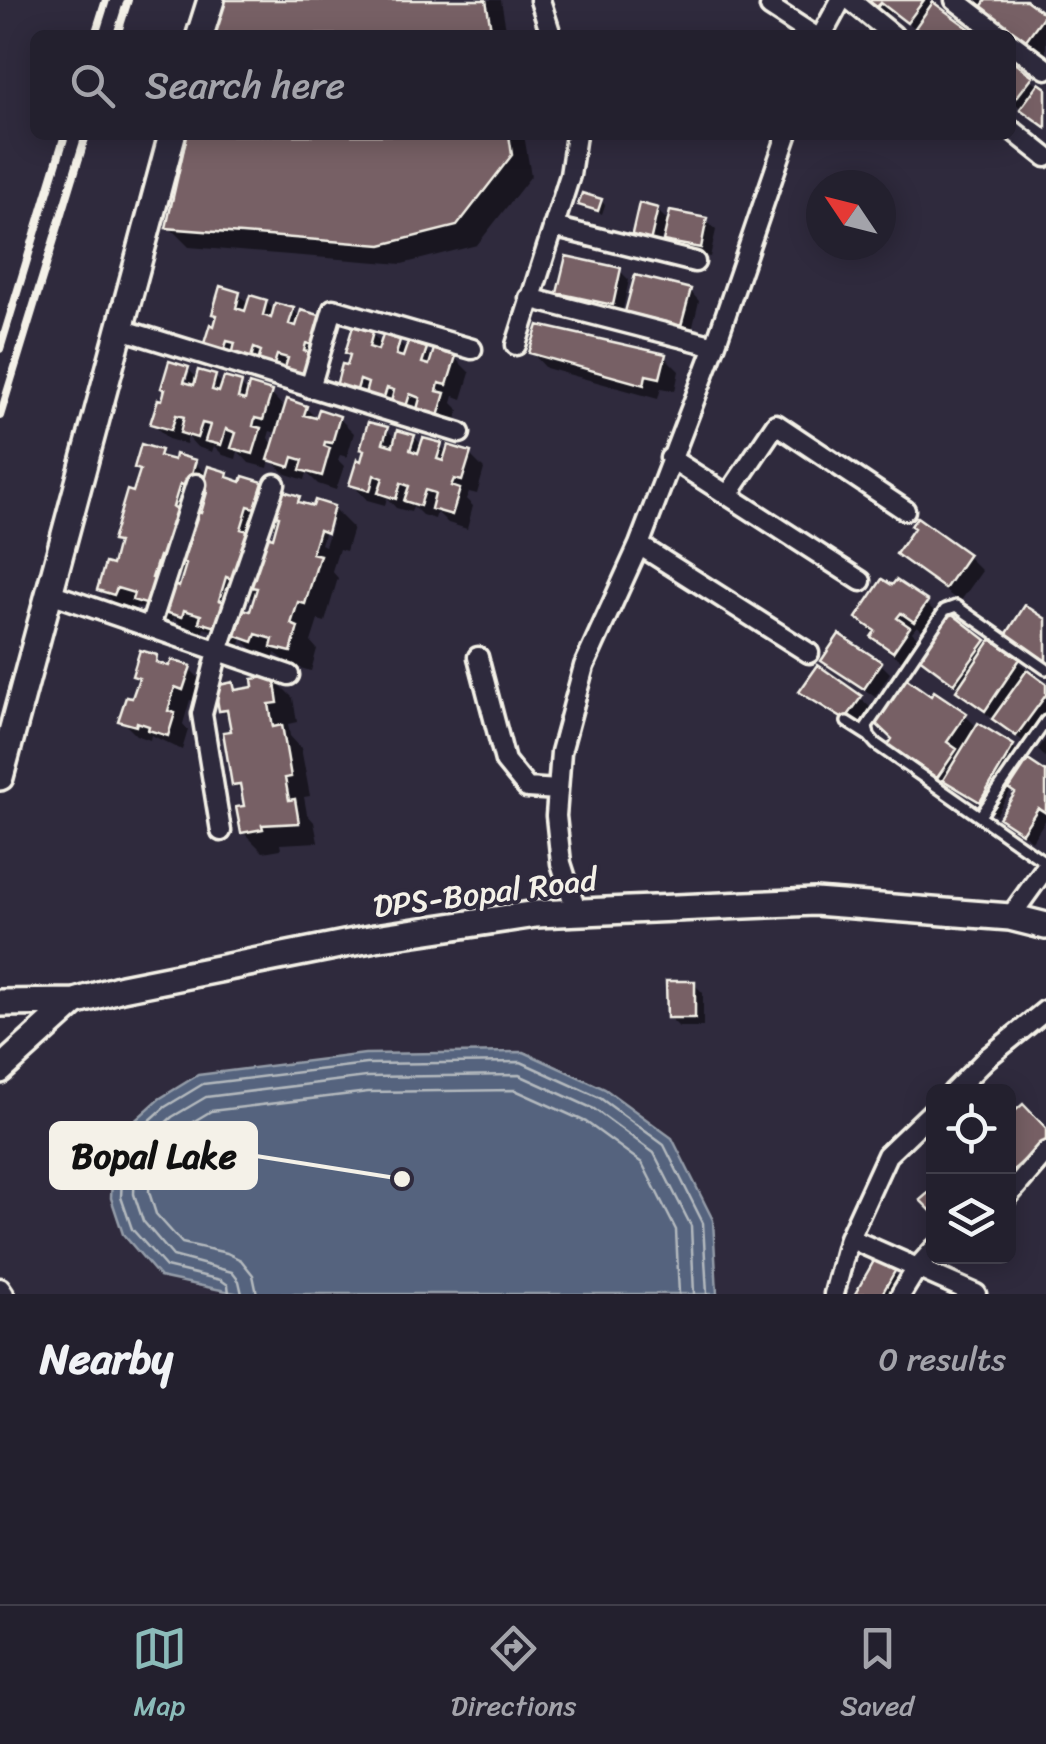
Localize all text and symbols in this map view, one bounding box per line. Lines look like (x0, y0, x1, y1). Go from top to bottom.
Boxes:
search box (30, 30, 1016, 140)
text: Search here (145, 52, 345, 119)
icon: search (65, 58, 120, 113)
north arrow (806, 170, 896, 260)
street label: DPS-Bopal Road (370, 851, 602, 935)
map controls (926, 1084, 1016, 1264)
button: locate (926, 1084, 1016, 1174)
callout: Bopal Lake (51, 1123, 256, 1188)
text: Bopal Lake (71, 1125, 237, 1187)
button: layers (926, 1174, 1016, 1264)
text: Nearby (40, 1322, 173, 1396)
text: 0 results (878, 1331, 1006, 1388)
tab: Map (132, 1621, 187, 1730)
tab: Directions (451, 1621, 576, 1730)
tab: Saved (840, 1621, 914, 1730)

